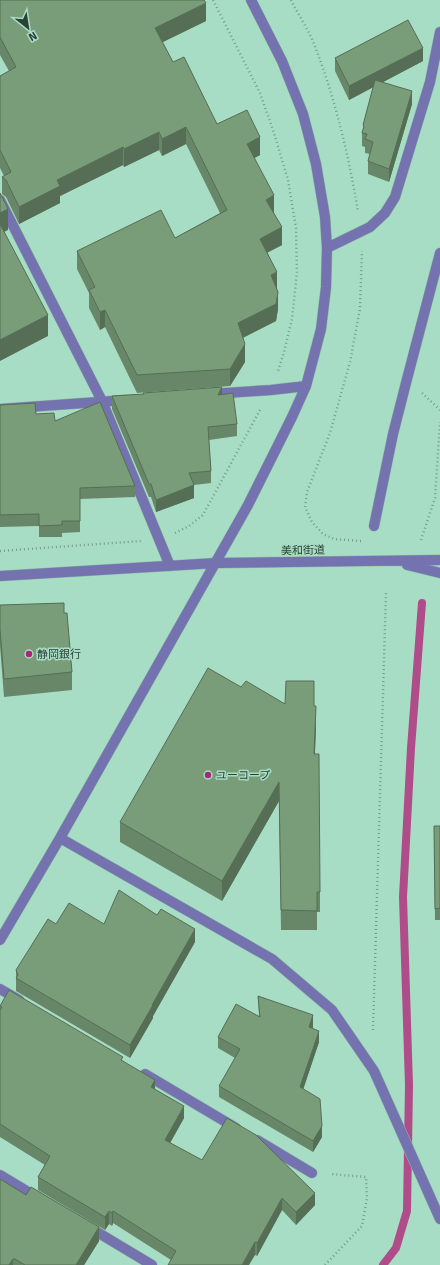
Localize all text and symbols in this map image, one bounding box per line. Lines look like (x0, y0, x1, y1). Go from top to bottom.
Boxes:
north arrow (8, 8, 48, 48)
text: N (26, 29, 39, 44)
street label: 美和街道 (281, 544, 325, 557)
place label: 静岡銀行 (37, 648, 81, 661)
marker: 静岡銀行 (24, 649, 34, 659)
place label: ユーコープ (216, 769, 270, 782)
marker: ユーコープ (203, 770, 213, 780)

